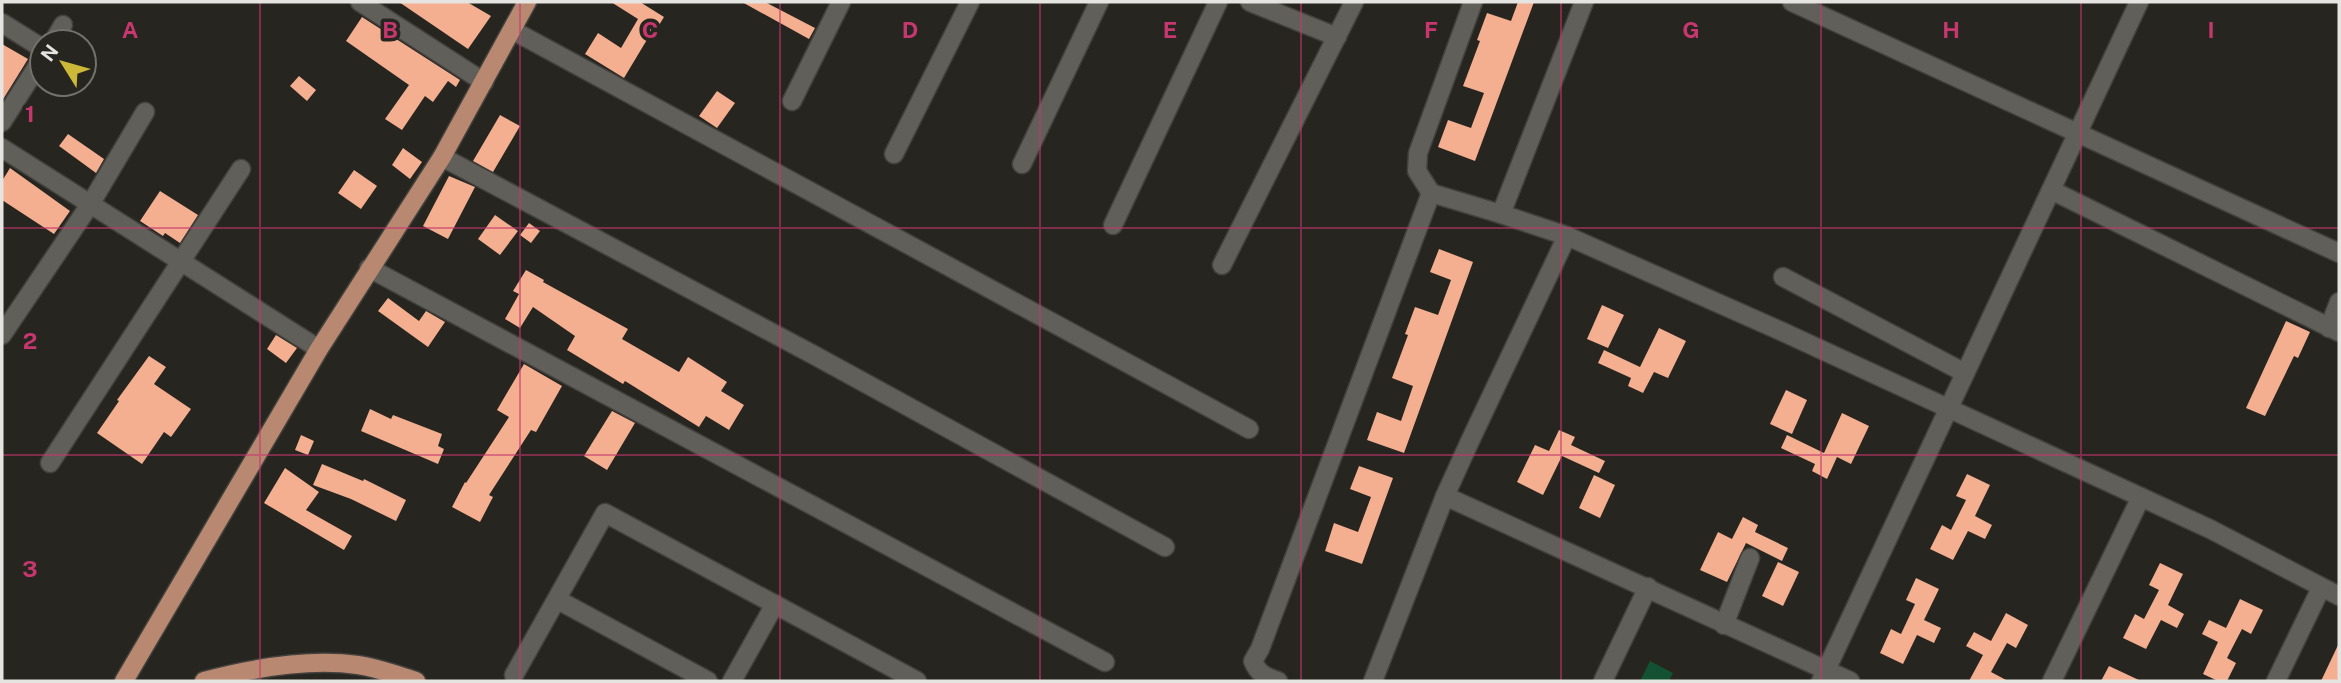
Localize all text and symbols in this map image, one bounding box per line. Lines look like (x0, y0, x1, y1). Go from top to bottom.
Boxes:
text: A (122, 16, 139, 43)
text: B (382, 16, 398, 43)
text: C (642, 16, 658, 43)
text: D (902, 16, 918, 43)
text: E (1163, 16, 1177, 43)
text: F (1424, 16, 1438, 43)
text: G (1682, 16, 1700, 43)
text: H (1942, 16, 1960, 43)
text: I (2207, 16, 2215, 43)
north arrow (28, 28, 98, 98)
text: N (36, 40, 63, 65)
text: 1 (25, 100, 35, 127)
text: 2 (23, 327, 37, 354)
text: 3 (22, 555, 38, 582)

